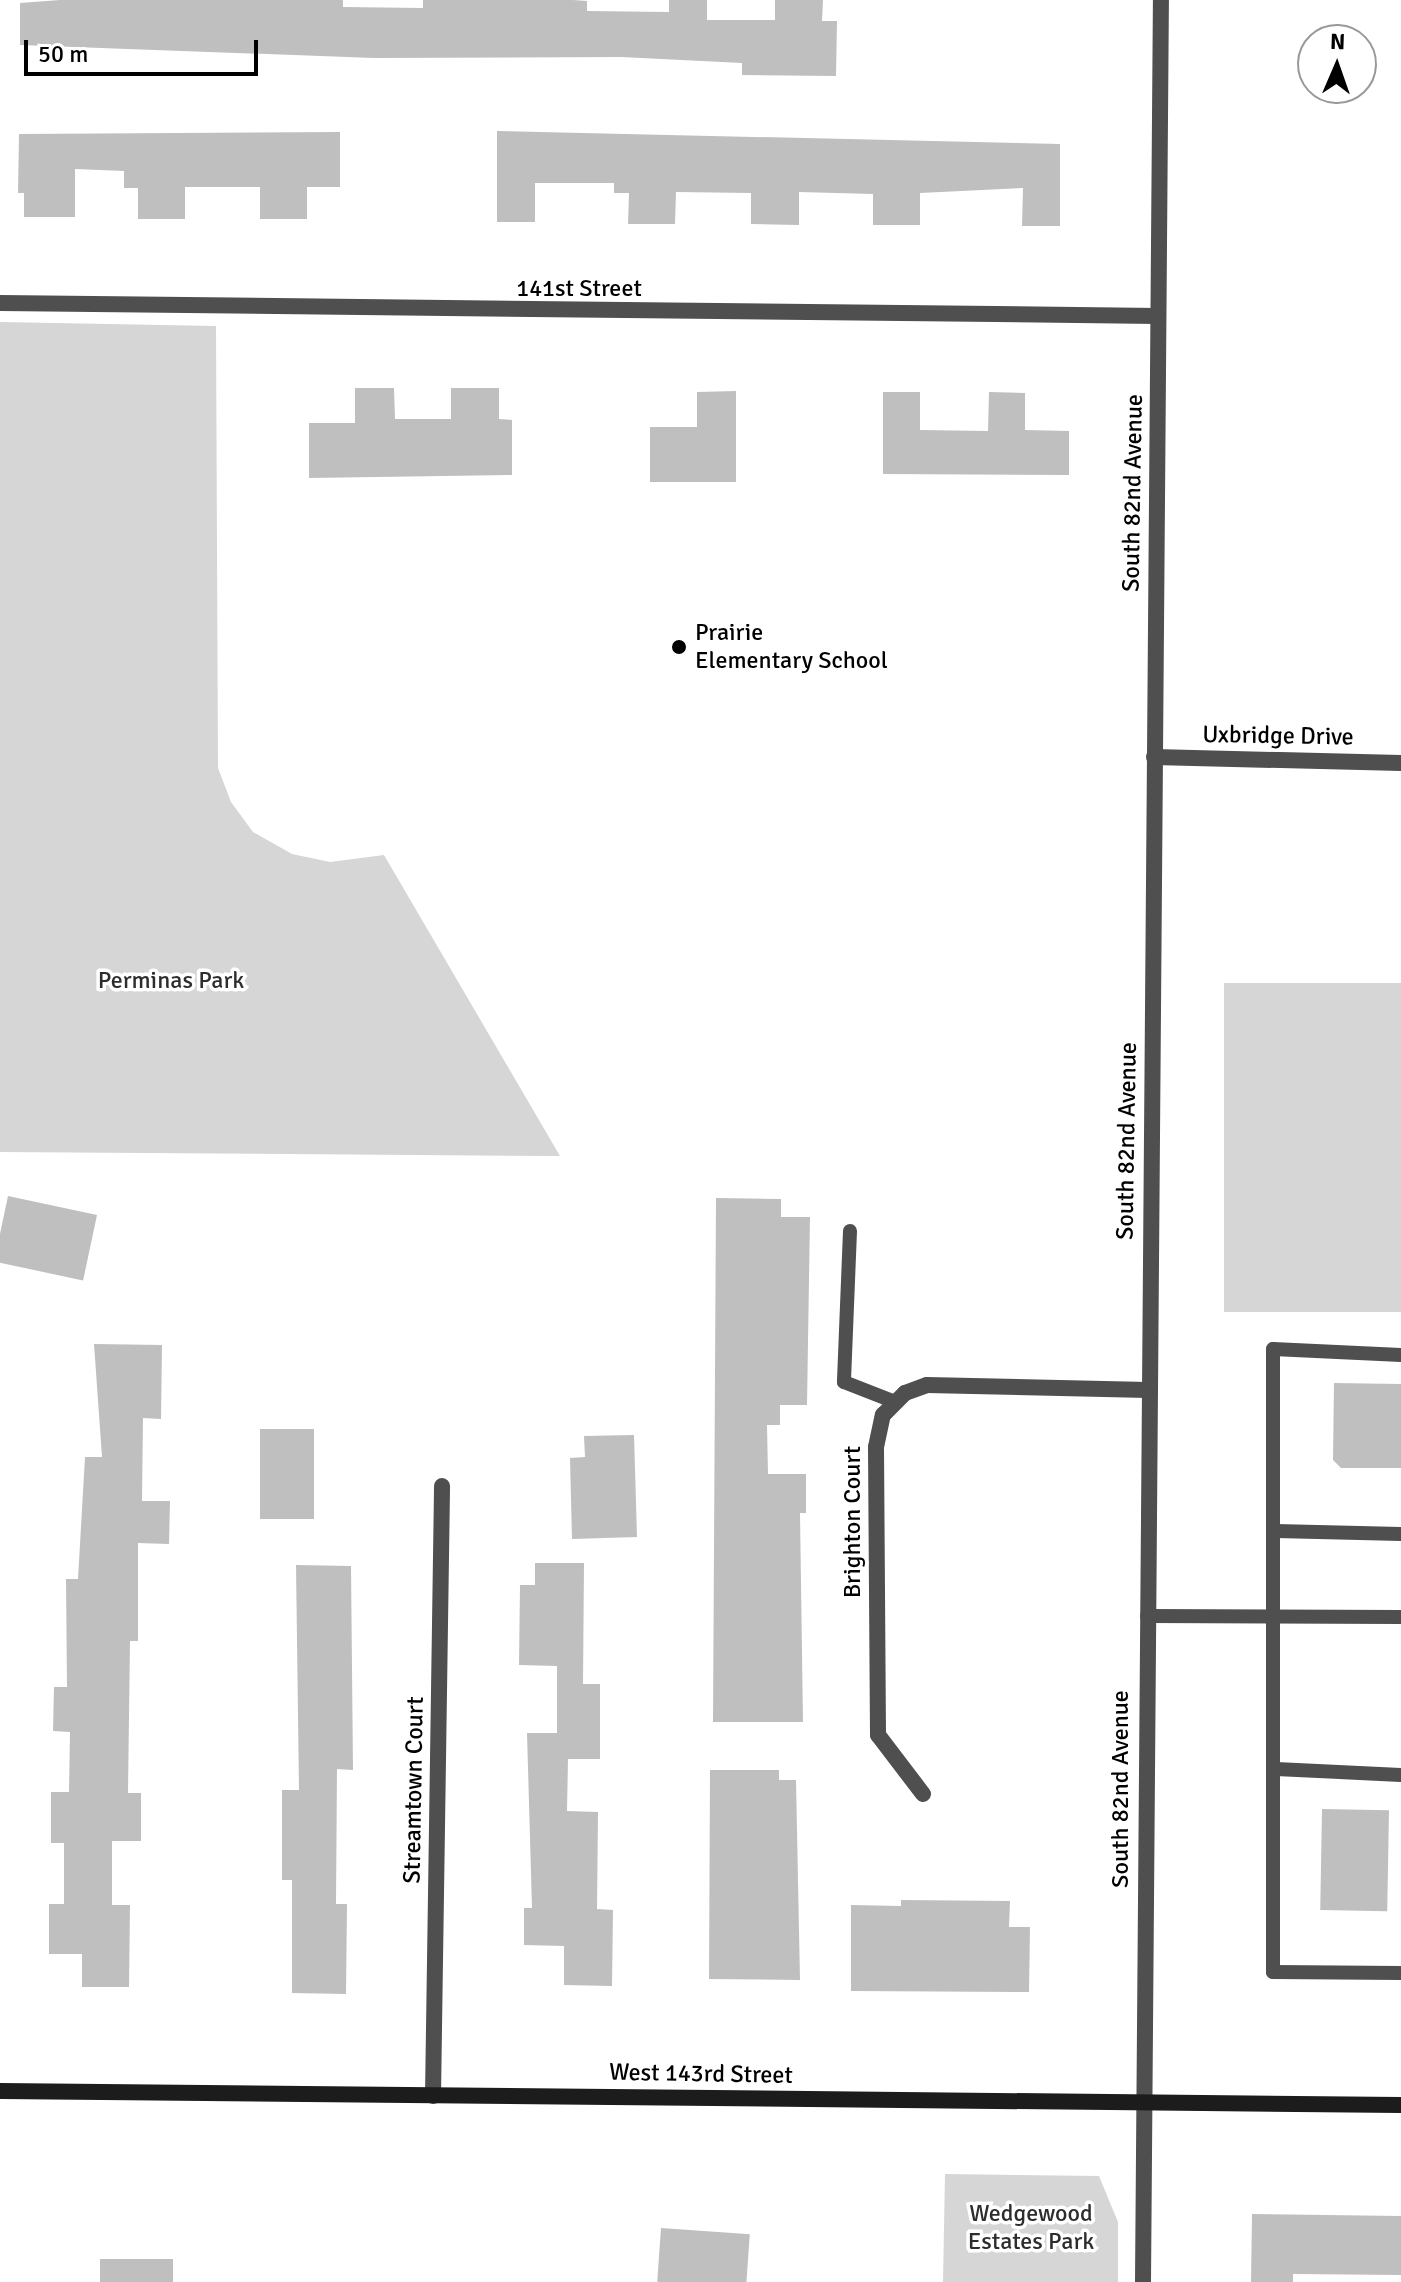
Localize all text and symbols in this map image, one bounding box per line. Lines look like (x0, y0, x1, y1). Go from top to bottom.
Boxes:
scale bar (28, 24, 262, 74)
north arrow (1297, 24, 1377, 104)
text: N (1330, 28, 1346, 55)
text: 50 m (38, 39, 88, 69)
street label: 141st Street (516, 275, 642, 303)
street label: South 82nd Avenue (1117, 394, 1149, 592)
place label: Prairie Elementary School (695, 619, 888, 675)
marker: Prairie Elementary School (670, 638, 688, 656)
street label: Uxbridge Drive (1202, 720, 1354, 752)
park label: Perminas Park (98, 967, 244, 995)
street label: South 82nd Avenue (1111, 1042, 1143, 1240)
street label: Brighton Court (839, 1446, 867, 1598)
street label: South 82nd Avenue (1107, 1690, 1135, 1888)
street label: Streamtown Court (398, 1696, 430, 1884)
street label: West 143rd Street (609, 2058, 793, 2090)
park label: Wedgewood Estates Park (968, 2200, 1094, 2256)

